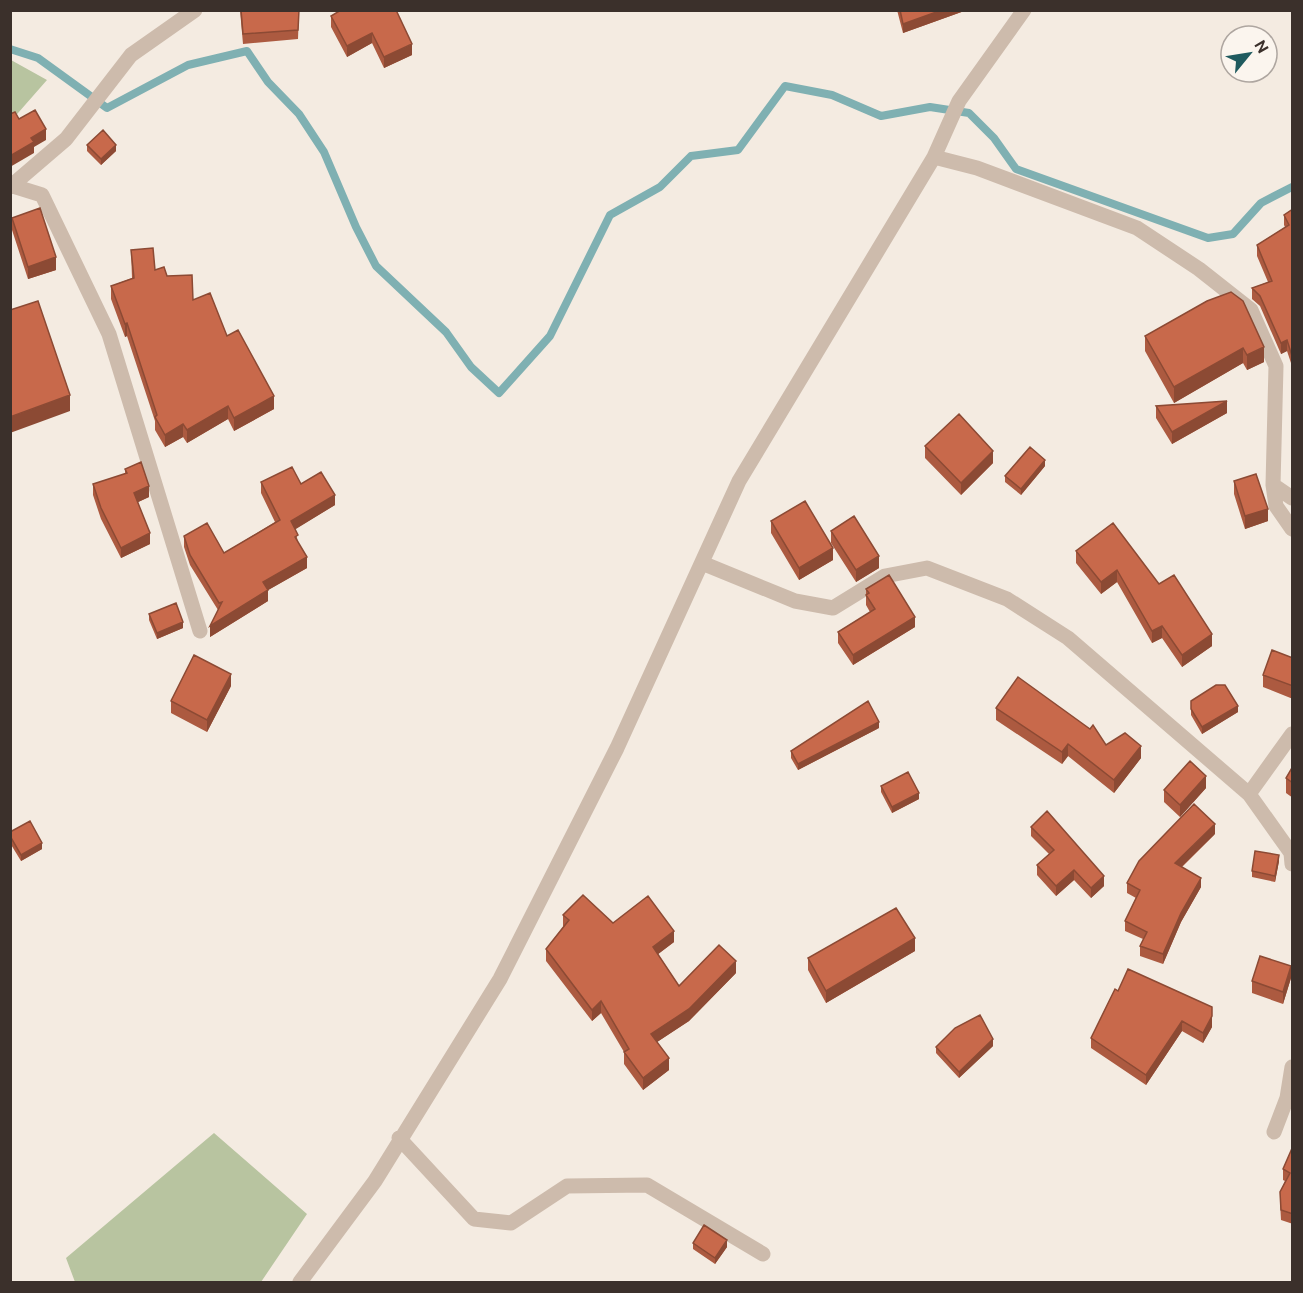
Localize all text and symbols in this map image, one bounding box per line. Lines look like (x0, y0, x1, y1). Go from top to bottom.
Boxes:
north arrow (1219, 24, 1279, 84)
text: N (1251, 37, 1273, 56)

